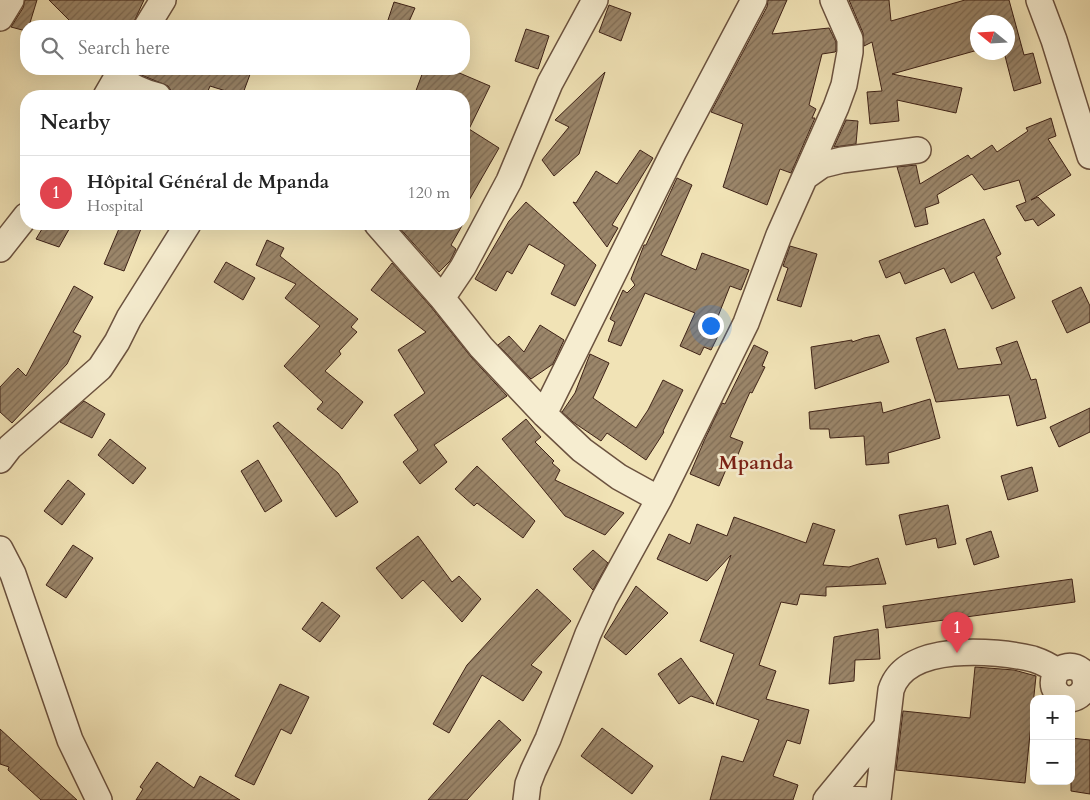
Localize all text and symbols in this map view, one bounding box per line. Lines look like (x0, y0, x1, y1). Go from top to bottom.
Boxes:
north arrow (970, 15, 1015, 60)
search box (20, 20, 470, 75)
icon: search (38, 34, 66, 62)
text: Search here (78, 35, 170, 61)
text: Nearby (40, 108, 111, 137)
text: Hôpital Général de Mpanda (87, 169, 329, 195)
text: 1 (52, 182, 60, 204)
text: 120 m (408, 182, 450, 204)
text: Hospital (87, 195, 143, 217)
your location (698, 313, 724, 339)
district label: Mpanda (719, 449, 794, 476)
pin: 1 (941, 612, 973, 653)
map controls (1030, 695, 1075, 785)
button: + (1030, 695, 1075, 740)
button: − (1030, 740, 1075, 785)

